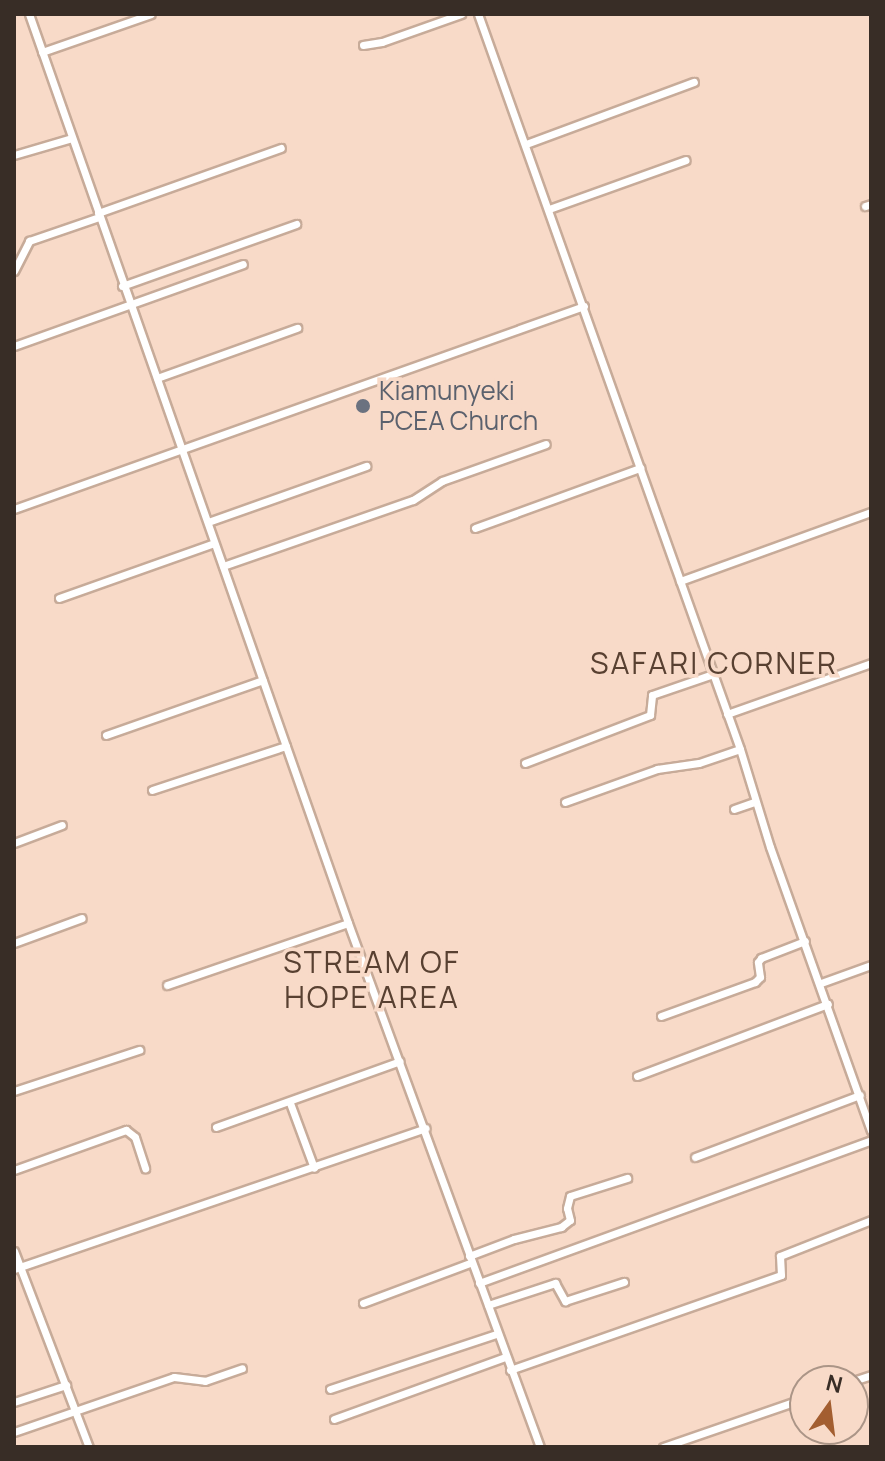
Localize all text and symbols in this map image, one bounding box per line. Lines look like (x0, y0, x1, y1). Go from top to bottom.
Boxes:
place label: Kiamunyeki PCEA Church (379, 375, 538, 436)
marker: Kiamunyeki PCEA Church (354, 397, 372, 415)
district label: SAFARI CORNER (590, 645, 838, 681)
district label: STREAM OF HOPE AREA (283, 944, 461, 1014)
north arrow (789, 1365, 869, 1445)
text: N (823, 1367, 846, 1400)

